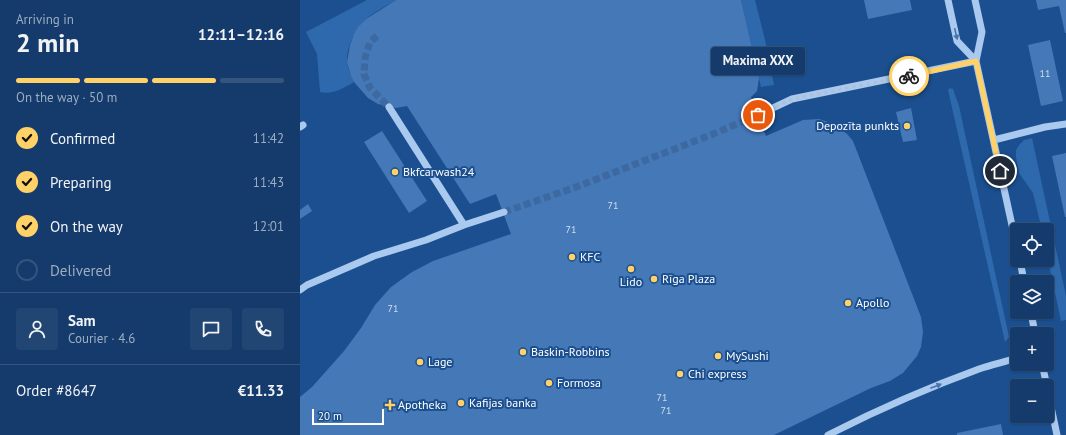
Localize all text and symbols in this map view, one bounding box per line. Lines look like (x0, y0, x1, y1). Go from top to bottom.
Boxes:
text: Arriving in (16, 11, 74, 28)
text: 12:11–12:16 (198, 25, 284, 44)
text: 2 min (16, 26, 79, 59)
one-way arrow (953, 28, 959, 40)
callout: Maxima XXX (711, 47, 805, 75)
text: Maxima XXX (723, 52, 793, 69)
courier (889, 56, 929, 96)
icon: bike (898, 65, 920, 87)
house number: 11 (1040, 67, 1050, 80)
text: On the way · 50 m (16, 89, 117, 106)
pin (741, 98, 775, 132)
icon: bag (747, 104, 769, 126)
place label: Depozīta punkts (816, 118, 899, 133)
marker: Depozīta punkts (902, 121, 912, 131)
icon: check (16, 127, 38, 149)
text: Confirmed (50, 129, 115, 148)
text: 11:42 (253, 130, 284, 147)
pin (983, 154, 1017, 188)
icon: home (989, 160, 1011, 182)
place label: Bkfcarwash24 (403, 164, 475, 179)
marker: Bkfcarwash24 (390, 167, 400, 177)
icon: check (16, 171, 38, 193)
text: Preparing (50, 173, 112, 192)
text: 11:43 (253, 174, 284, 191)
house number: 71 (608, 199, 618, 212)
icon: check (16, 215, 38, 237)
text: On the way (50, 217, 123, 236)
text: 12:01 (253, 218, 284, 235)
house number: 71 (566, 223, 576, 236)
map controls (1010, 223, 1054, 423)
button: locate (1010, 223, 1054, 267)
place label: KFC (580, 249, 601, 264)
marker: KFC (567, 252, 577, 262)
text: Delivered (50, 261, 111, 280)
marker: Lido (626, 264, 636, 274)
place label: Rīga Plaza (662, 271, 715, 286)
place label: Lido (620, 274, 642, 289)
marker: Rīga Plaza (649, 274, 659, 284)
button: layers (1010, 275, 1054, 319)
place label: Apollo (856, 295, 889, 310)
marker: Apollo (843, 298, 853, 308)
house number: 71 (388, 302, 398, 315)
button: person (16, 308, 58, 350)
button: chat (190, 308, 232, 350)
button: phone (242, 308, 284, 350)
text: Sam (68, 311, 95, 330)
button: + (1010, 327, 1054, 371)
text: Courier · 4.6 (68, 330, 135, 347)
place label: Baskin-Robbins (531, 344, 610, 359)
marker: Baskin-Robbins (518, 347, 528, 357)
place label: MySushi (726, 348, 769, 363)
marker: MySushi (713, 351, 723, 361)
place label: Lage (428, 354, 452, 369)
marker: Lage (415, 357, 425, 367)
place label: Chi express (688, 366, 747, 381)
marker: Chi express (675, 369, 685, 379)
place label: Formosa (557, 375, 601, 390)
marker: Formosa (544, 378, 554, 388)
button: − (1010, 379, 1054, 423)
text: Order #8647 (16, 381, 97, 400)
text: €11.33 (238, 381, 284, 400)
one-way arrow (930, 383, 942, 389)
house number: 71 (657, 391, 667, 404)
place label: Kafijas banka (469, 395, 537, 410)
place label: Apotheka (398, 397, 446, 412)
marker: Kafijas banka (456, 398, 466, 408)
marker: Apotheka (385, 400, 395, 410)
house number: 71 (661, 404, 671, 417)
scale bar (312, 407, 384, 426)
text: 20 m (318, 409, 342, 423)

